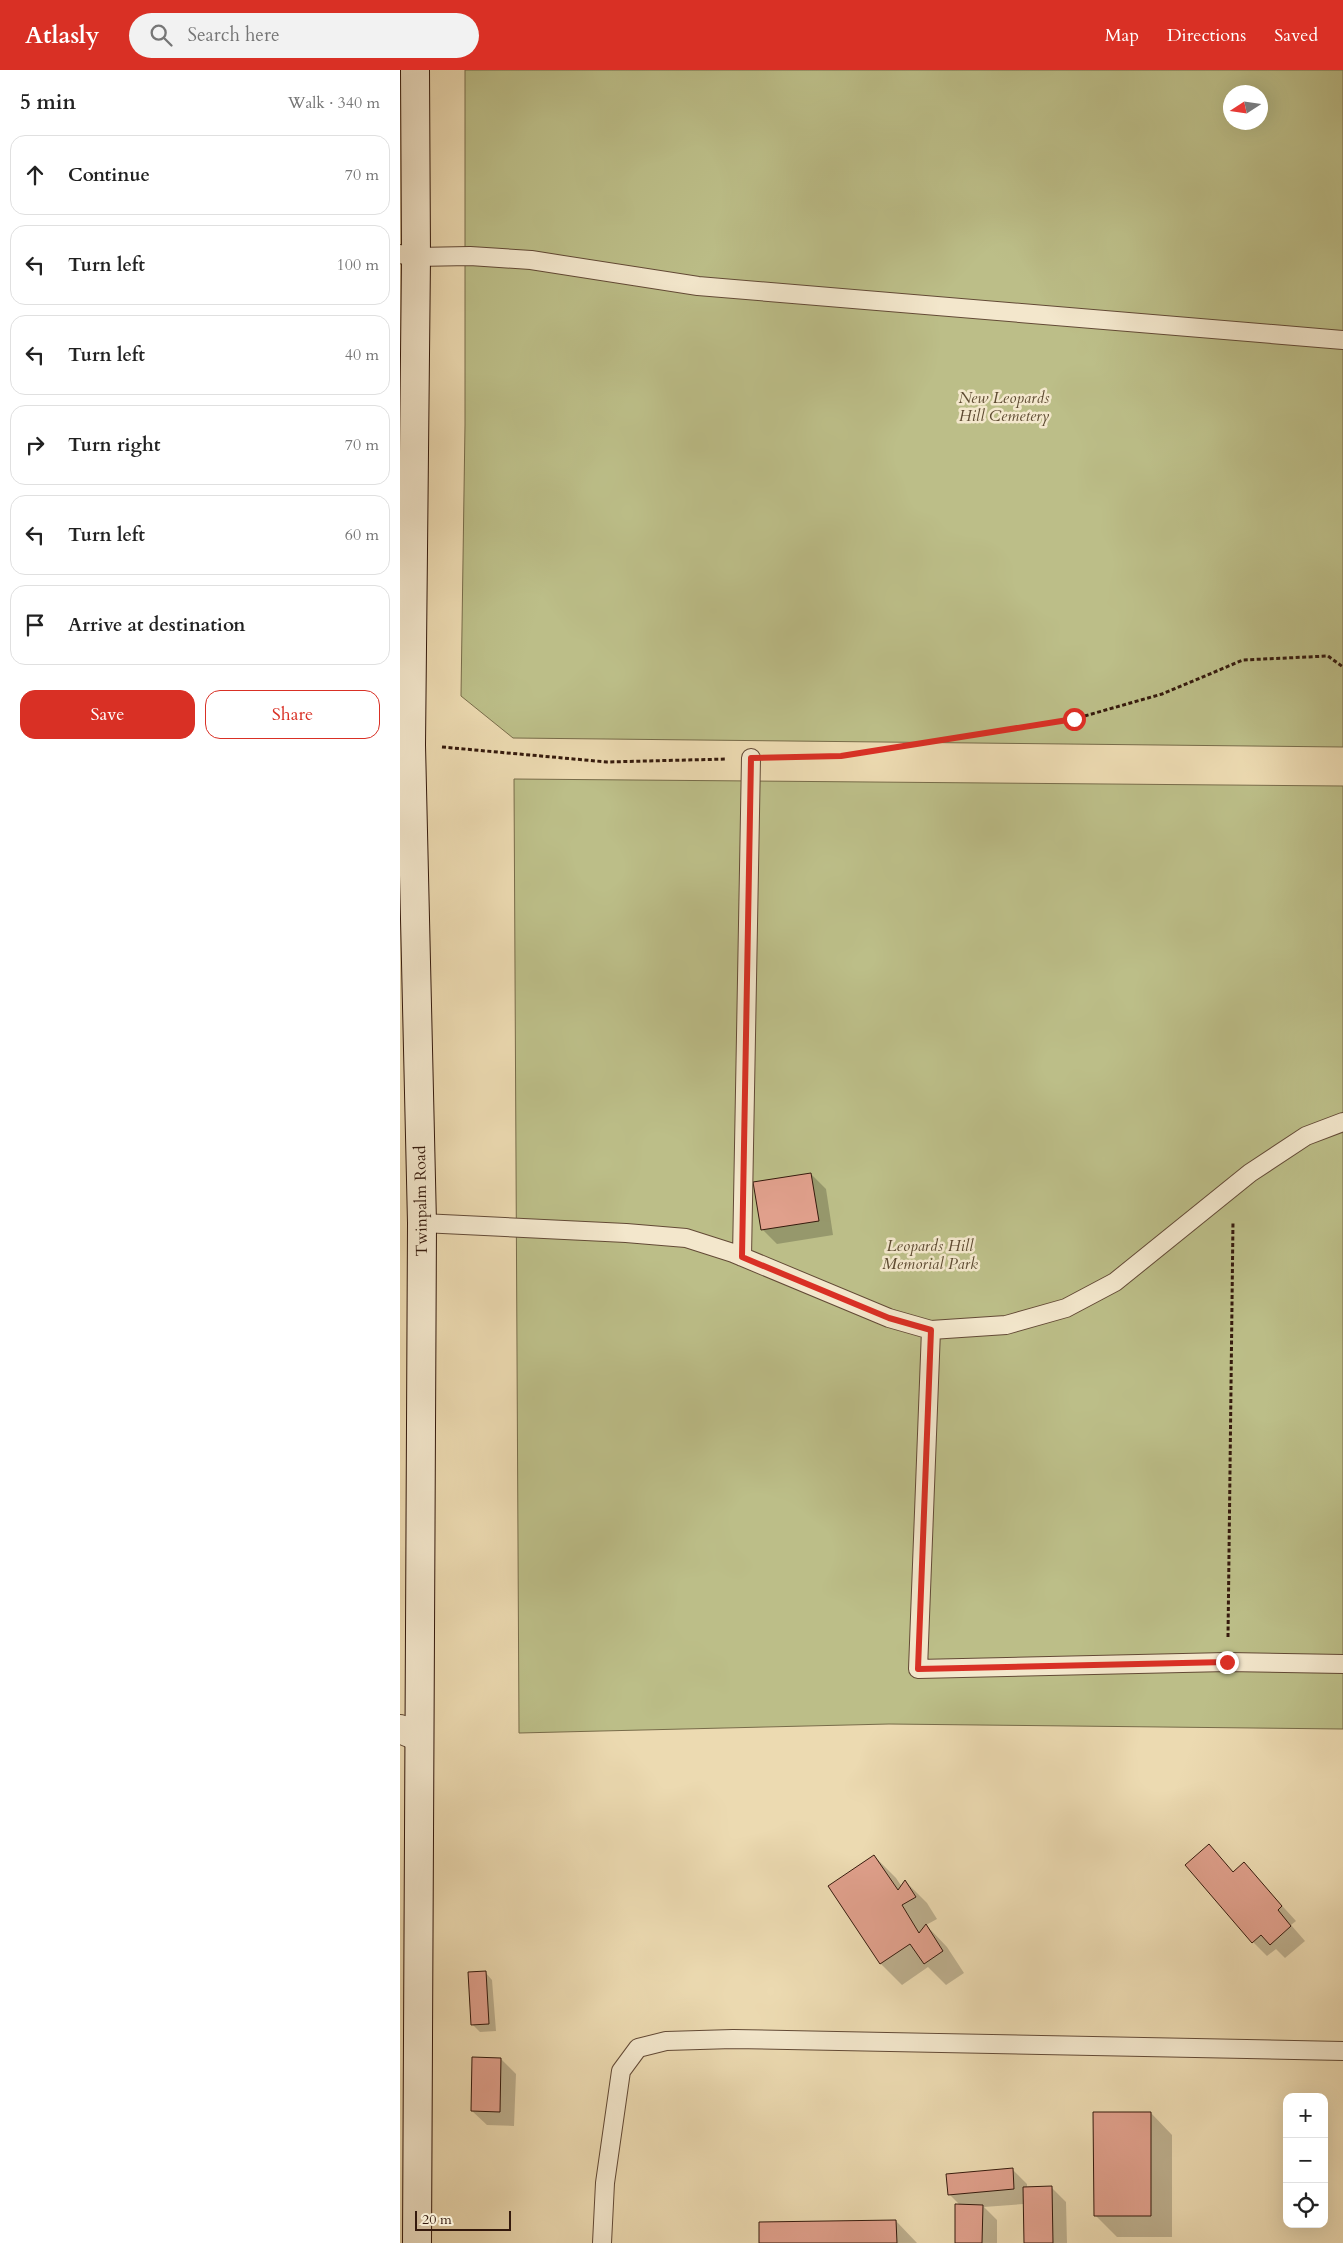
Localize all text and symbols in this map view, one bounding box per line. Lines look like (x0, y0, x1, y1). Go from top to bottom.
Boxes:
search box (129, 13, 479, 58)
text: Atlasly (25, 19, 99, 52)
icon: search (147, 21, 175, 49)
text: Search here (187, 22, 280, 48)
text: Map (1105, 23, 1139, 48)
text: Directions (1167, 23, 1246, 48)
text: Saved (1274, 23, 1318, 48)
north arrow (1223, 85, 1268, 130)
text: 5 min (20, 88, 76, 117)
text: Walk · 340 m (288, 92, 380, 114)
icon: ahead (21, 161, 49, 189)
text: Continue (68, 162, 150, 188)
text: 70 m (345, 164, 379, 186)
icon: left (21, 251, 49, 279)
text: Turn left (68, 252, 145, 278)
text: 100 m (337, 254, 379, 276)
icon: left (21, 341, 49, 369)
text: Turn left (68, 342, 145, 368)
text: 40 m (345, 344, 379, 366)
park label: New Leopards Hill Cemetery (958, 387, 1050, 427)
icon: right (21, 431, 49, 459)
text: Turn right (68, 432, 160, 458)
text: 70 m (345, 434, 379, 456)
icon: left (21, 521, 49, 549)
text: Turn left (68, 522, 145, 548)
text: 60 m (345, 524, 379, 546)
icon: arrive (21, 611, 49, 639)
text: Arrive at destination (68, 612, 245, 638)
button: Save (20, 690, 195, 739)
button: Share (205, 690, 380, 739)
route start (1063, 708, 1086, 731)
street label: Twinpalm Road (409, 1145, 433, 1257)
park label: Leopards Hill Memorial Park (882, 1235, 978, 1275)
route end (1216, 1651, 1239, 1674)
map controls (1283, 2093, 1328, 2228)
button: + (1283, 2093, 1328, 2138)
button: − (1283, 2138, 1328, 2183)
button: locate (1283, 2183, 1328, 2228)
scale bar (415, 2208, 511, 2231)
text: 20 m (422, 2210, 452, 2229)

